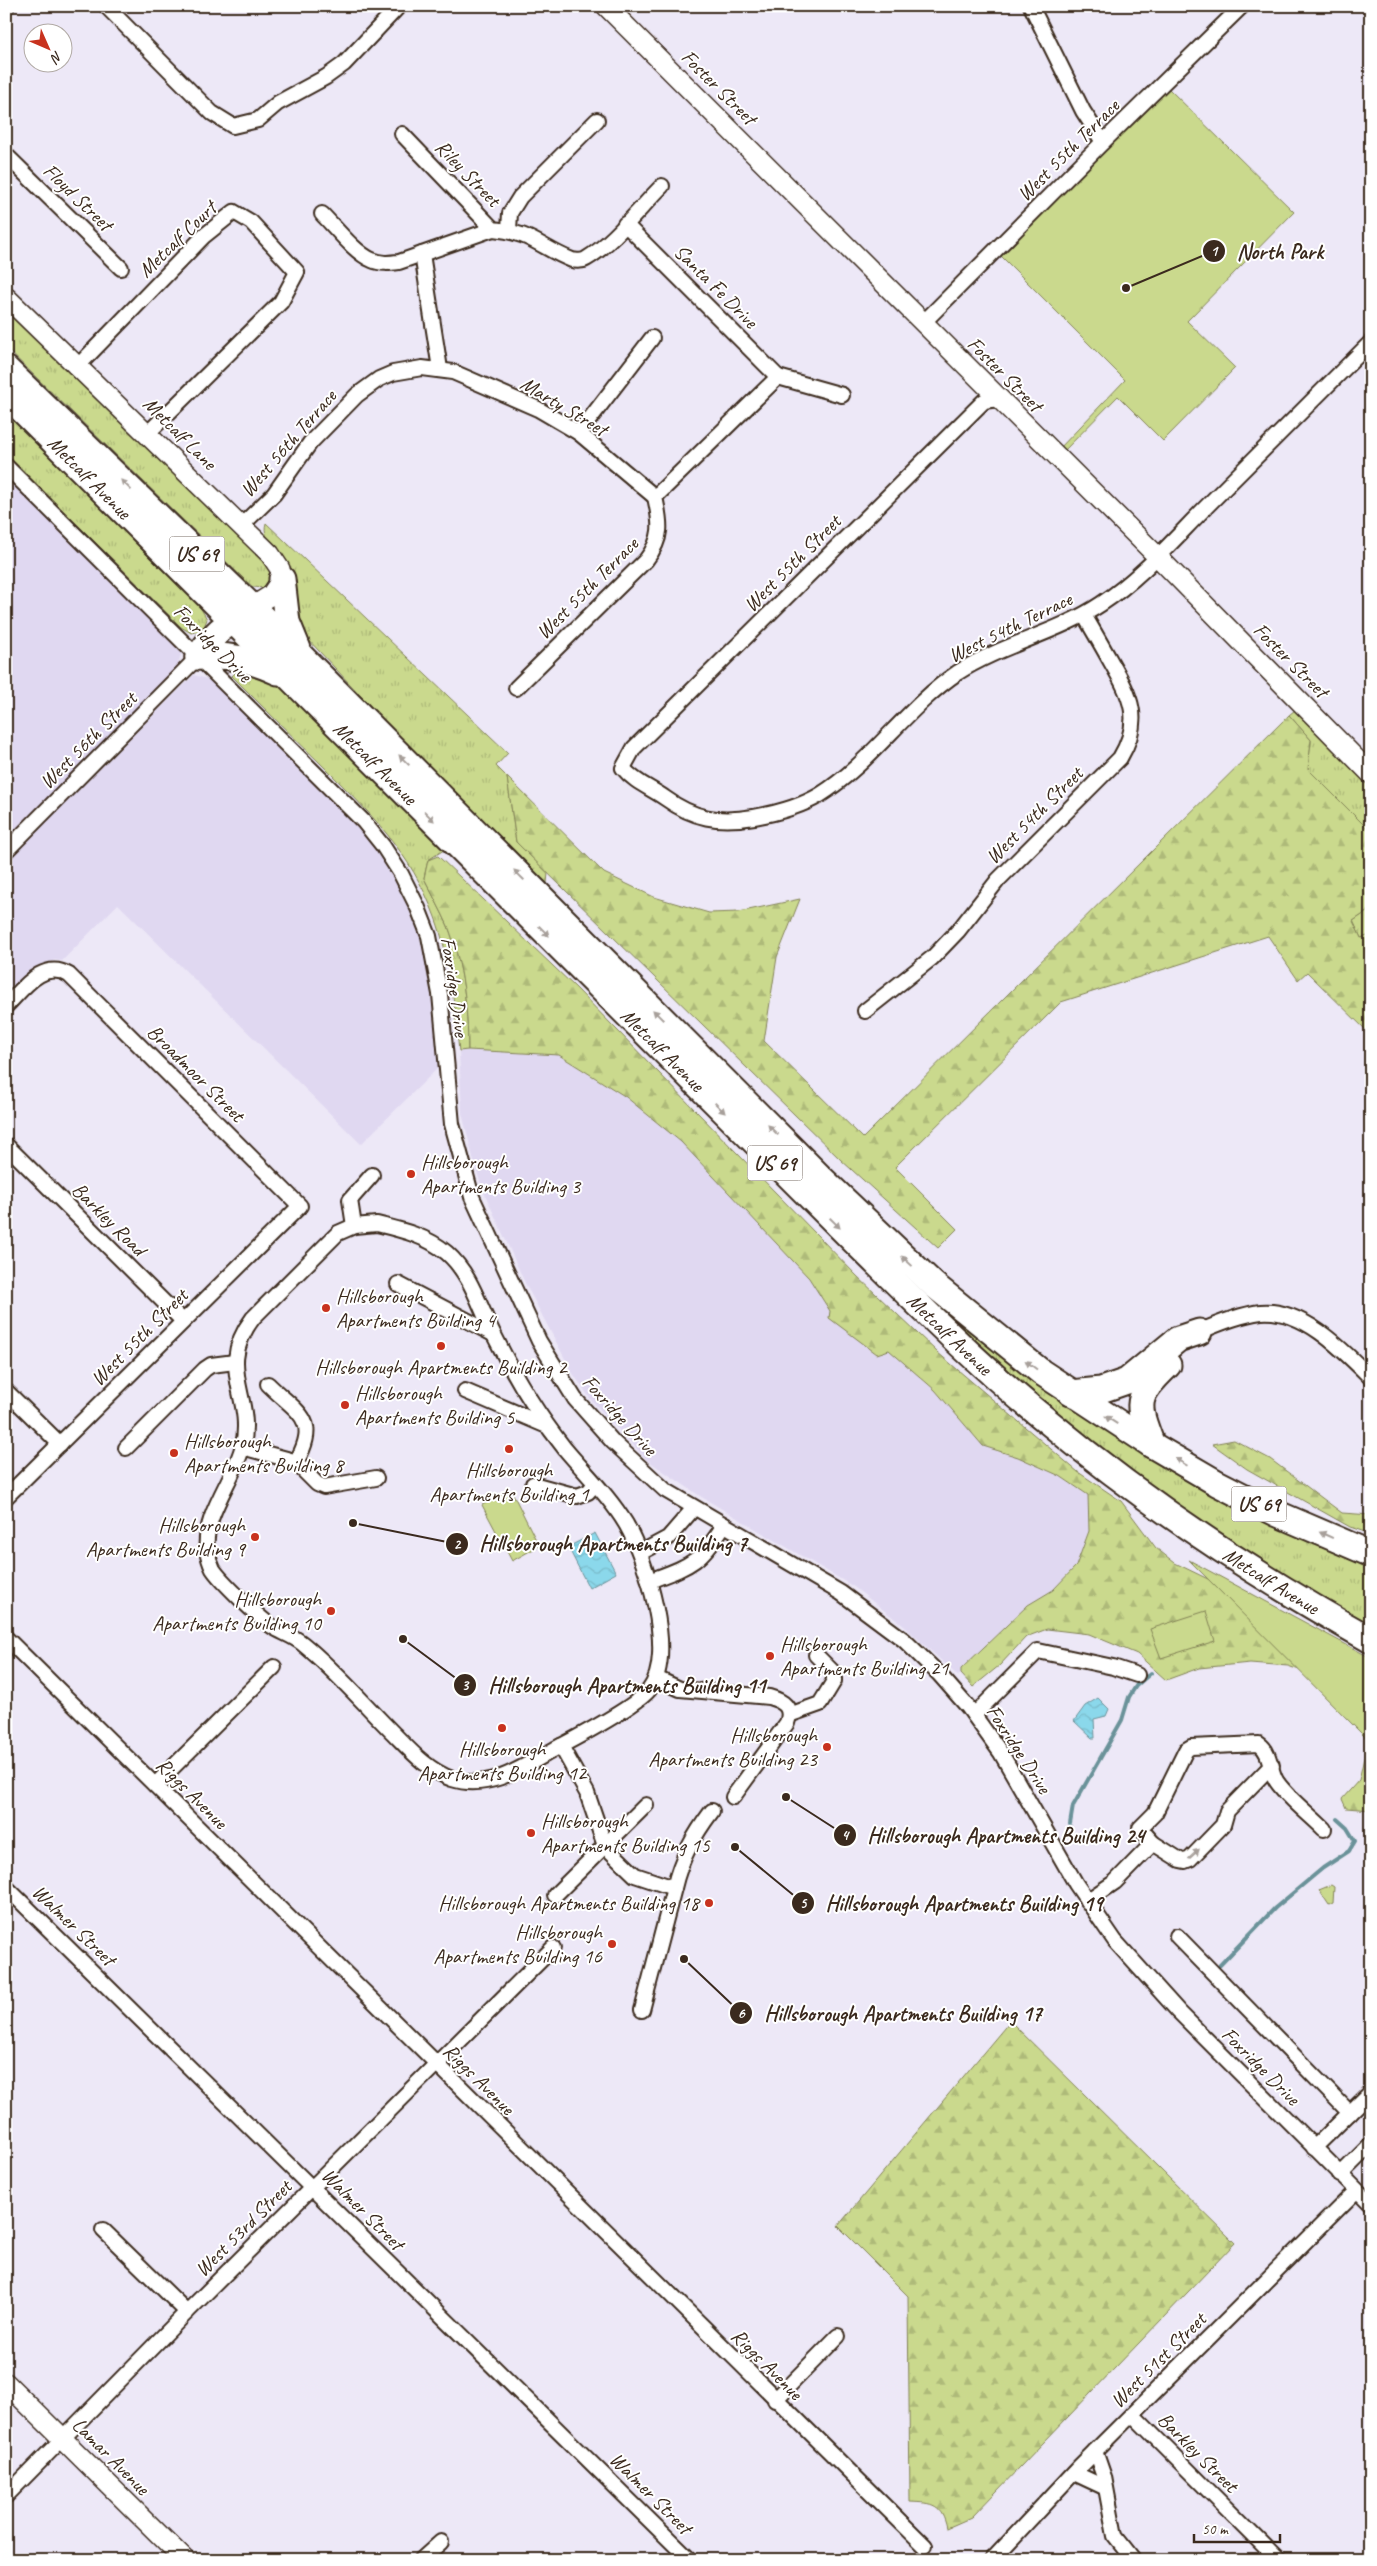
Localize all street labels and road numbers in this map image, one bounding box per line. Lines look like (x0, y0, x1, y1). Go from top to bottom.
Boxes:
street label: Foster Street (676, 44, 764, 132)
street label: West 55th Terrace (1011, 93, 1125, 207)
street label: Riley Street (430, 134, 508, 213)
street label: Floyd Street (38, 158, 120, 239)
street label: Metcalf Court (132, 193, 224, 283)
street label: Santa Fe Drive (669, 239, 764, 334)
street label: Foster Street (962, 331, 1050, 419)
street label: Marty Street (516, 370, 615, 444)
street label: West 56th Terrace (234, 383, 343, 502)
street label: Metcalf Lane (138, 391, 224, 477)
street label: Metcalf Avenue (42, 430, 138, 526)
street label: West 55th Street (738, 507, 848, 617)
street label: West 55th Terrace (530, 531, 644, 645)
road number: US 69 (170, 536, 224, 572)
street label: West 54th Terrace (944, 585, 1077, 668)
street label: Foxridge Drive (168, 598, 258, 688)
street label: Foster Street (1248, 617, 1336, 705)
street label: West 56th Street (34, 684, 144, 794)
street label: Metcalf Avenue (328, 716, 424, 811)
street label: West 54th Street (980, 759, 1090, 869)
street label: Foxridge Drive (435, 936, 475, 1040)
street label: Metcalf Avenue (615, 1002, 711, 1098)
street label: Broadmoor Street (142, 1019, 252, 1129)
road number: US 69 (748, 1146, 802, 1180)
street label: Barkley Road (67, 1177, 154, 1264)
street label: West 55th Street (85, 1281, 195, 1391)
street label: Metcalf Avenue (902, 1288, 998, 1381)
street label: Foxridge Drive (577, 1369, 664, 1462)
road number: US 69 (1232, 1486, 1286, 1522)
street label: Metcalf Avenue (1218, 1541, 1325, 1621)
street label: Foxridge Drive (981, 1700, 1058, 1799)
street label: Riggs Avenue (151, 1752, 234, 1835)
street label: Walmer Street (27, 1879, 123, 1973)
street label: Foxridge Drive (1216, 2021, 1306, 2111)
street label: Riggs Avenue (438, 2038, 521, 2121)
street label: Walmer Street (316, 2162, 412, 2258)
street label: West 53rd Street (189, 2173, 298, 2282)
street label: West 51st Street (1105, 2305, 1213, 2413)
street label: Riggs Avenue (726, 2323, 809, 2406)
street label: Barkley Street (1152, 2406, 1245, 2499)
street label: Lamar Avenue (67, 2412, 156, 2501)
street label: Walmer Street (604, 2446, 700, 2542)

